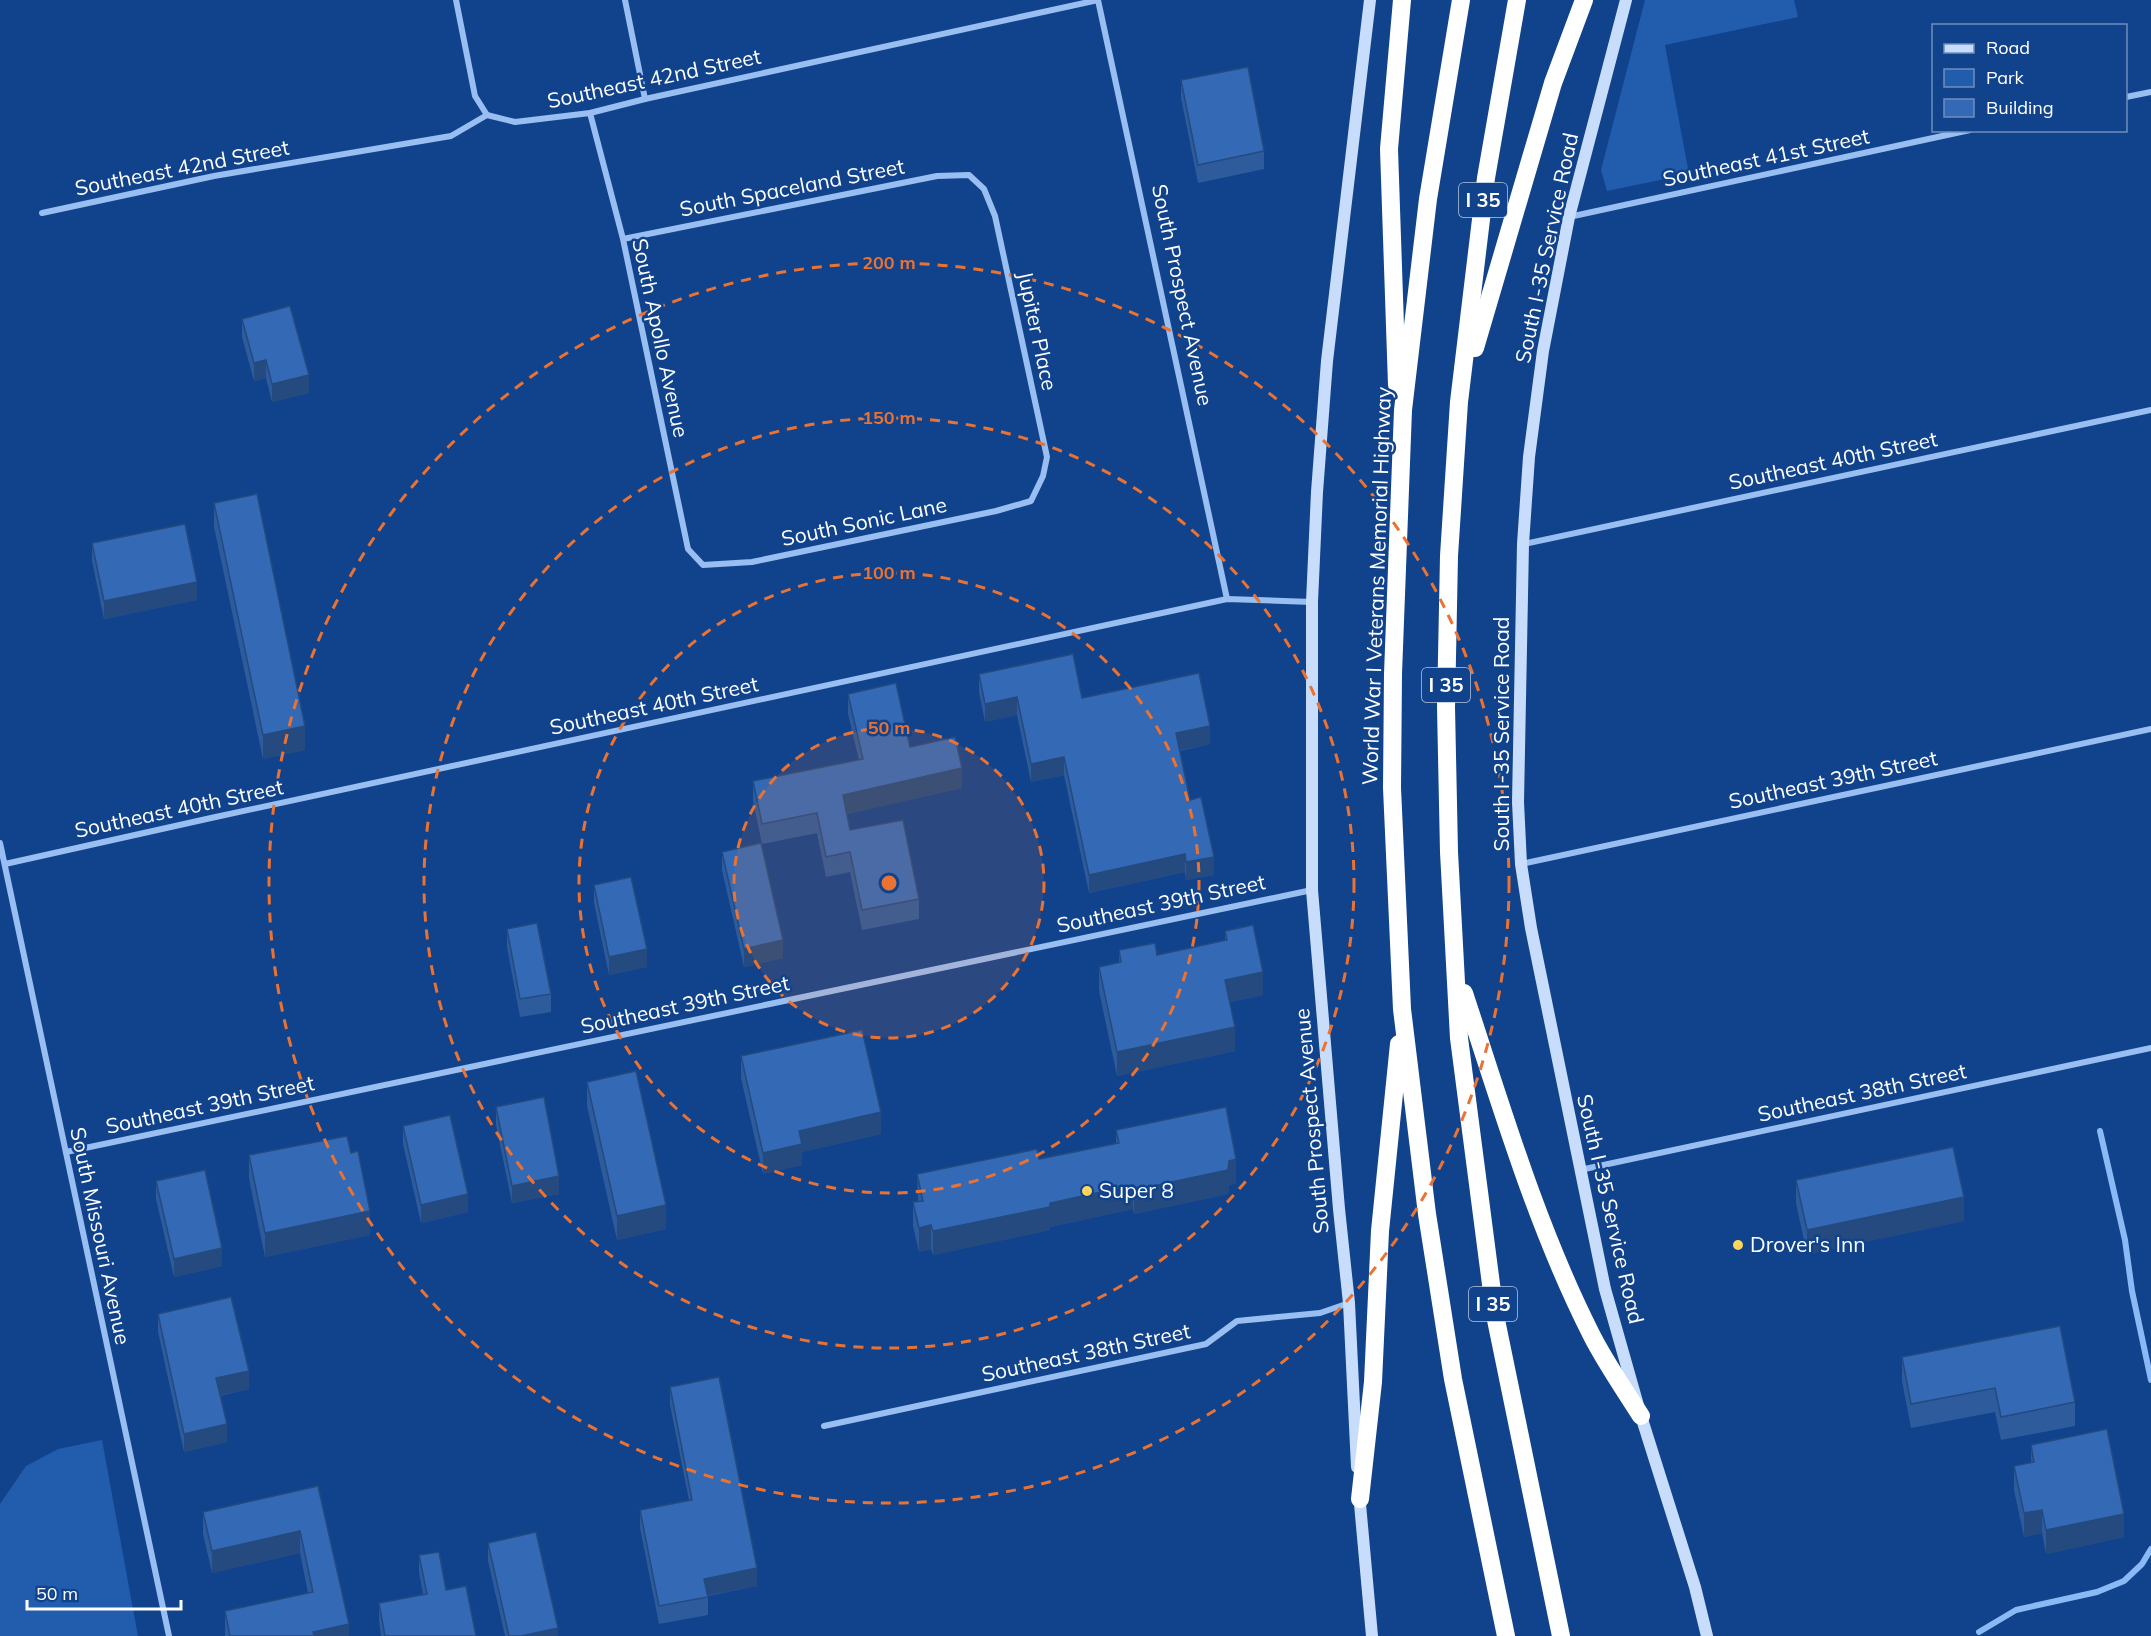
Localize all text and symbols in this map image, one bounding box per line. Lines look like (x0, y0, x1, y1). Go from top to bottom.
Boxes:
legend (1932, 24, 2127, 132)
text: Road (1986, 36, 2030, 59)
street label: Southeast 42nd Street (545, 43, 763, 113)
text: Park (1986, 66, 2025, 89)
text: Building (1986, 96, 2054, 119)
street label: Southeast 41st Street (1660, 122, 1871, 192)
street label: South I-35 Service Road (1509, 130, 1583, 365)
street label: Southeast 42nd Street (72, 133, 291, 201)
street label: South Spaceland Street (677, 152, 906, 222)
street label: South Prospect Avenue (1147, 182, 1219, 408)
road number: I 35 (1459, 183, 1507, 217)
street label: South Apollo Avenue (627, 236, 695, 440)
text: 200 m (862, 251, 916, 274)
street label: Jupiter Place (1013, 269, 1063, 393)
street label: World War I Veterans Memorial Highway (1356, 386, 1396, 786)
text: 150 m (862, 406, 916, 429)
street label: Southeast 40th Street (1726, 425, 1939, 495)
street label: South Sonic Lane (779, 491, 949, 551)
text: 100 m (862, 561, 916, 584)
street label: South I-35 Service Road (1488, 617, 1514, 851)
road number: I 35 (1422, 668, 1470, 702)
street label: Southeast 40th Street (547, 670, 760, 740)
text: 50 m (868, 716, 910, 739)
street label: Southeast 39th Street (1726, 744, 1939, 814)
street label: Southeast 40th Street (72, 773, 285, 843)
street label: Southeast 39th Street (1054, 868, 1267, 938)
centre of rings (879, 873, 899, 893)
street label: Southeast 39th Street (578, 969, 791, 1039)
street label: South Prospect Avenue (1288, 1007, 1334, 1235)
street label: Southeast 38th Street (1755, 1057, 1968, 1127)
street label: Southeast 39th Street (103, 1069, 316, 1139)
street label: South I-35 Service Road (1572, 1091, 1650, 1326)
street label: South Missouri Avenue (65, 1125, 137, 1347)
place label: Super 8 (1099, 1177, 1174, 1203)
marker: Super 8 (1080, 1184, 1094, 1198)
place label: Drover's Inn (1750, 1231, 1866, 1257)
marker: Drover's Inn (1731, 1238, 1745, 1252)
road number: I 35 (1469, 1287, 1517, 1321)
street label: Southeast 38th Street (979, 1317, 1192, 1387)
scale bar (27, 1573, 182, 1611)
text: 50 m (36, 1582, 78, 1605)

